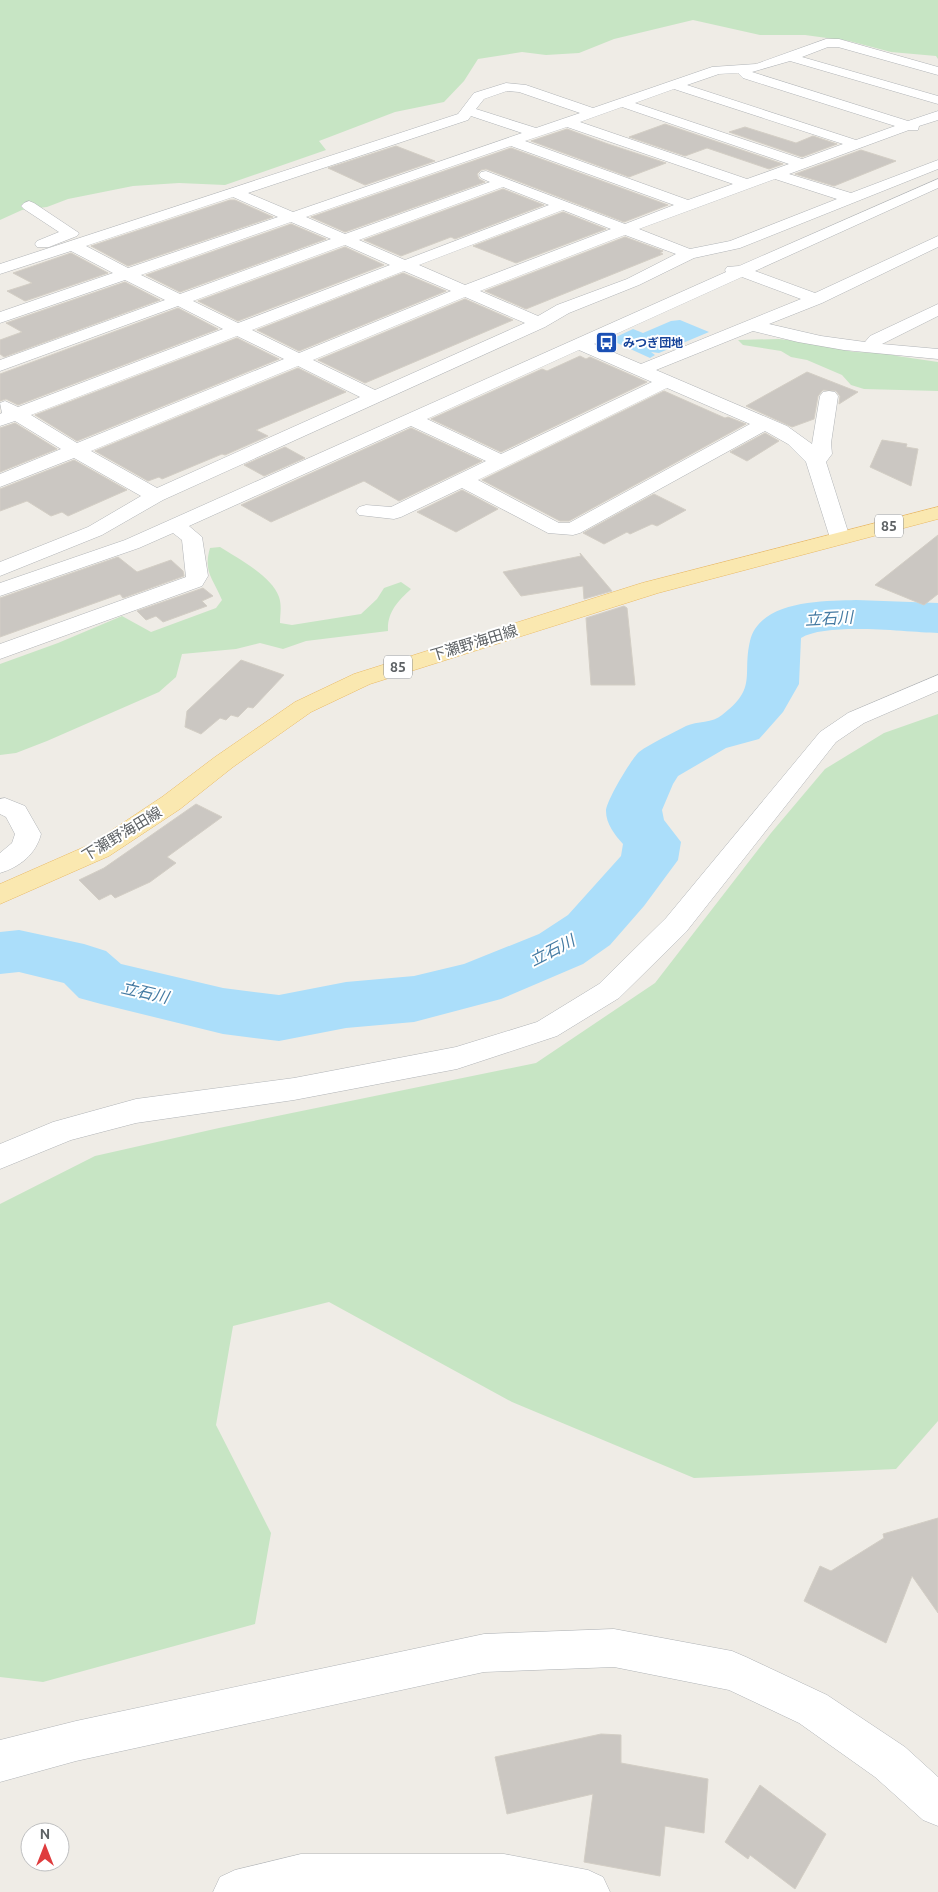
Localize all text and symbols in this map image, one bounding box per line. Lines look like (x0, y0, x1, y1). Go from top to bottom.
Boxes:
bus stop icon: みつぎ団地 (595, 331, 619, 355)
place label: みつぎ団地 (623, 336, 683, 349)
road number: 85 (875, 514, 903, 538)
water label: 立石川 (805, 608, 855, 628)
street label: 下瀬野海田線 (428, 621, 519, 664)
road number: 85 (384, 656, 412, 679)
street label: 下瀬野海田線 (79, 803, 165, 864)
water label: 立石川 (527, 930, 579, 969)
water label: 立石川 (120, 978, 172, 1007)
north arrow (20, 1822, 70, 1872)
text: N (40, 1826, 50, 1842)

